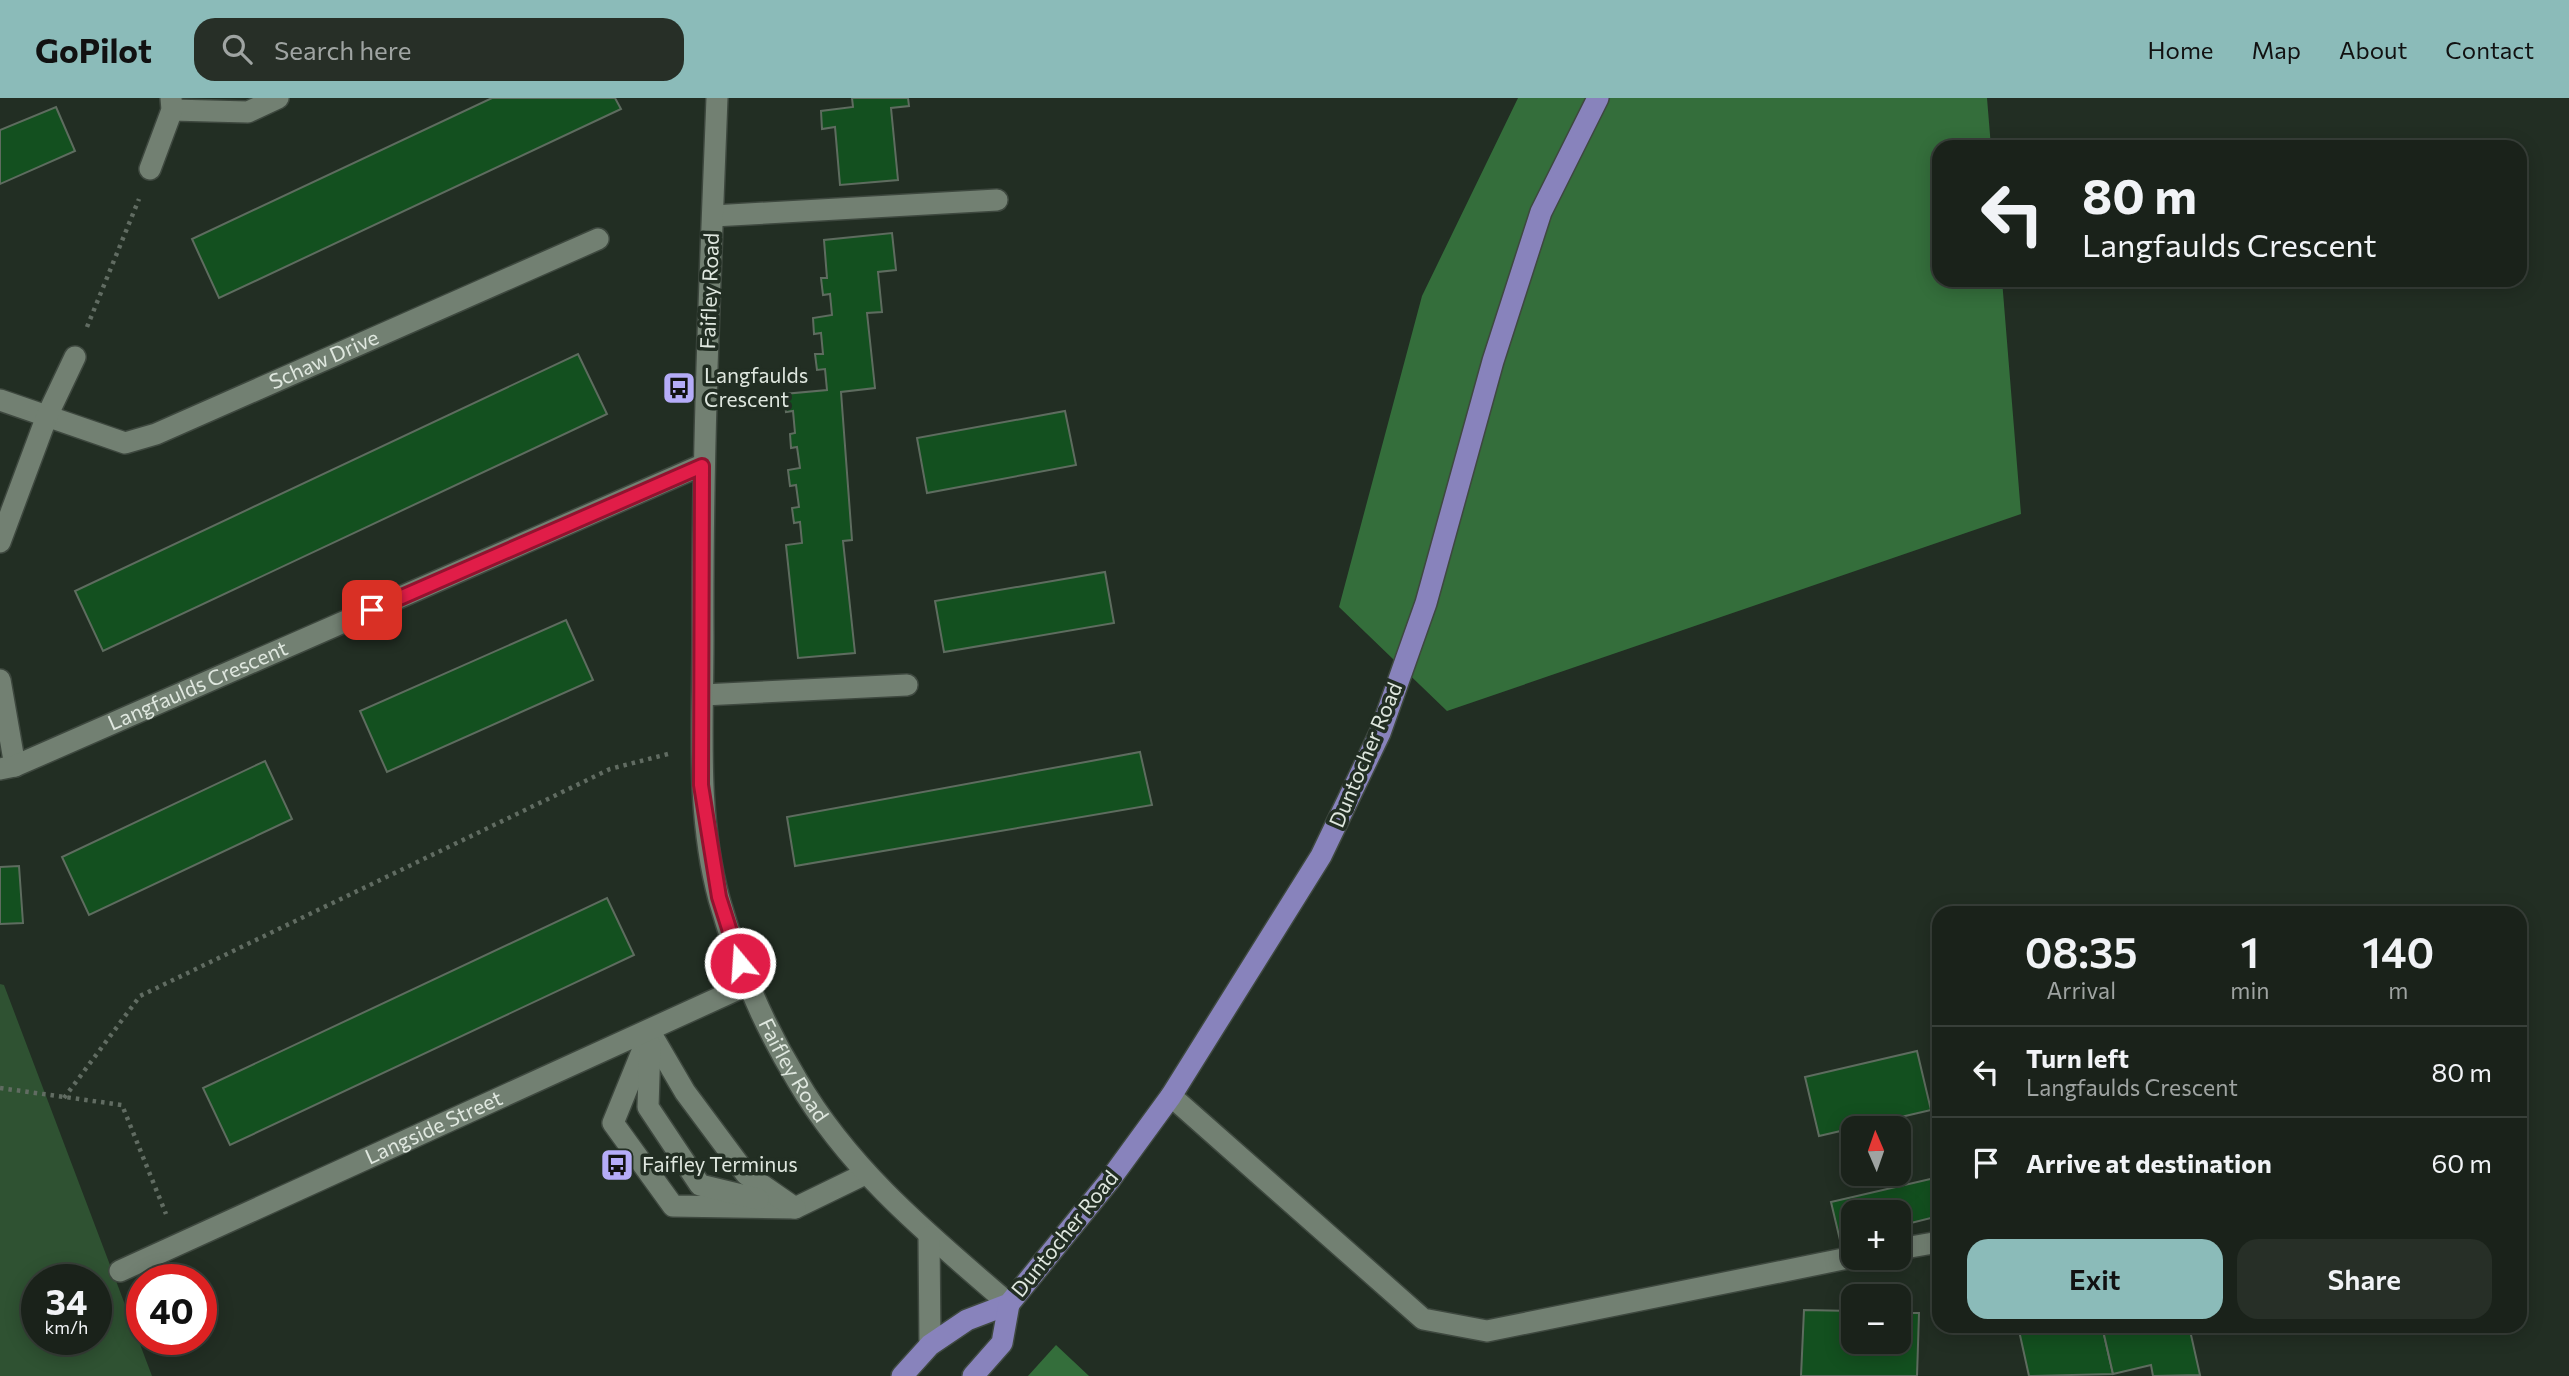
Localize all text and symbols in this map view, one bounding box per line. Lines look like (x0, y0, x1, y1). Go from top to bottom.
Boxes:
search box (194, 18, 684, 81)
text: GoPilot (35, 29, 152, 70)
icon: search (218, 30, 256, 68)
text: Search here (274, 34, 411, 65)
text: Home (2148, 35, 2214, 64)
text: Map (2252, 35, 2301, 64)
text: About (2339, 35, 2407, 64)
text: Contact (2445, 35, 2534, 64)
text: 80 m (2082, 164, 2197, 224)
icon: left (1967, 168, 2058, 259)
text: Langfaulds Crescent (2082, 224, 2377, 264)
street label: Faifley Road (694, 232, 723, 350)
street label: Schaw Drive (265, 323, 382, 394)
place label: Langfaulds Crescent (704, 362, 808, 411)
bus stop icon: Langfaulds Crescent (660, 369, 698, 407)
pin (342, 580, 402, 640)
icon: arrive (353, 591, 391, 629)
street label: Langfaulds Crescent (104, 634, 291, 735)
street label: Duntocher Road (1323, 678, 1406, 831)
text: 08:35 (2025, 925, 2138, 977)
text: 1 (2241, 925, 2259, 977)
text: 140 (2362, 925, 2434, 977)
position arrow (703, 926, 777, 1000)
text: Arrival (2046, 976, 2116, 1004)
text: min (2230, 976, 2270, 1004)
text: m (2388, 976, 2408, 1004)
street label: Faifley Road (755, 1014, 835, 1127)
text: Turn left (2026, 1042, 2129, 1073)
icon: left (1967, 1053, 2005, 1091)
text: 80 m (2432, 1056, 2492, 1087)
text: Langfaulds Crescent (2026, 1073, 2238, 1101)
street label: Langside Street (361, 1084, 506, 1169)
north arrow (1841, 1116, 1911, 1186)
map controls (1841, 1116, 1911, 1354)
icon: arrive (1967, 1144, 2005, 1182)
bus stop icon: Faifley Terminus (598, 1146, 636, 1184)
text: Arrive at destination (2026, 1147, 2272, 1178)
text: 60 m (2432, 1147, 2492, 1178)
place label: Faifley Terminus (642, 1151, 798, 1176)
street label: Duntocher Road (1005, 1165, 1122, 1301)
button: + (1841, 1200, 1911, 1270)
button: Exit (1967, 1239, 2223, 1319)
button: Share (2237, 1239, 2492, 1319)
speed limit sign: 40 (126, 1264, 217, 1355)
text: 34 (46, 1279, 87, 1322)
button: − (1841, 1284, 1911, 1354)
text: km/h (45, 1316, 88, 1338)

